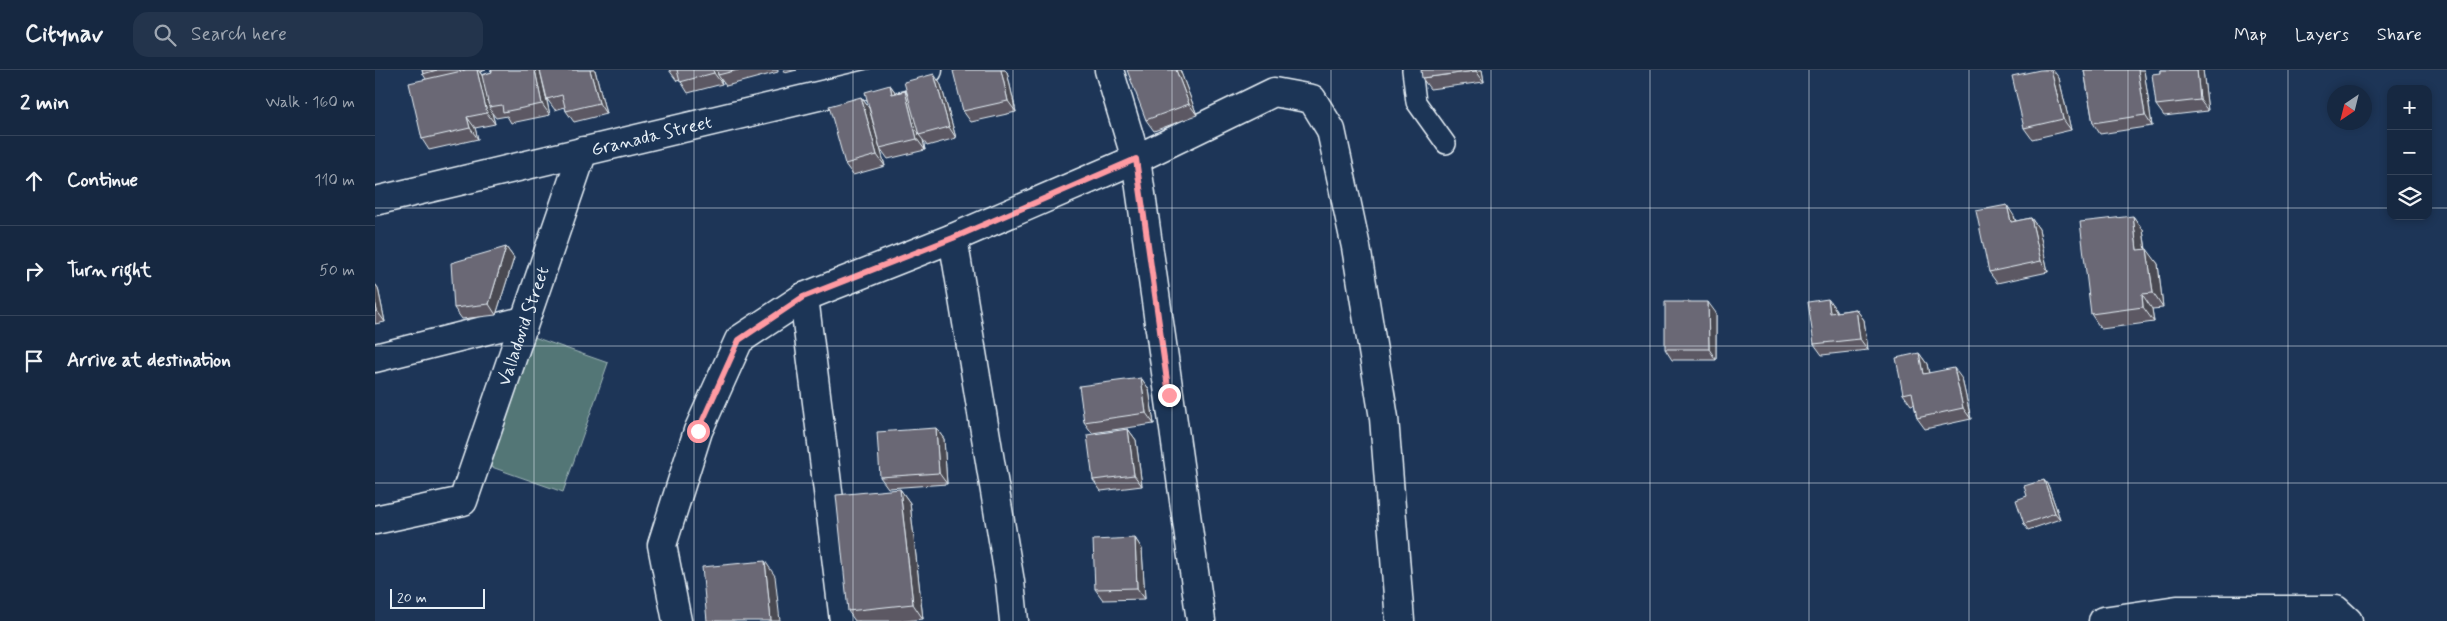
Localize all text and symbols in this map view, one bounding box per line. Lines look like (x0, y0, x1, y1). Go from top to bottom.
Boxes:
search box (133, 12, 483, 57)
text: Citynav (25, 19, 103, 50)
icon: search (151, 21, 179, 49)
text: Search here (191, 22, 287, 47)
text: Map (2234, 23, 2267, 47)
text: Layers (2295, 23, 2349, 47)
text: Share (2377, 23, 2422, 47)
north arrow (2327, 85, 2372, 130)
map controls (2387, 85, 2432, 220)
button: + (2387, 85, 2432, 130)
text: 2 min (20, 89, 69, 117)
text: Walk · 160 m (265, 92, 355, 113)
street label: Granada Street (589, 111, 715, 162)
button: − (2387, 130, 2432, 175)
icon: ahead (20, 167, 48, 195)
text: Continue (67, 168, 138, 193)
text: 110 m (314, 170, 355, 191)
button: layers (2387, 175, 2432, 220)
icon: right (20, 257, 48, 285)
text: Turn right (67, 258, 151, 283)
text: 50 m (319, 260, 355, 281)
street label: Valladovid Street (492, 263, 556, 389)
icon: arrive (20, 347, 48, 375)
text: Arrive at destination (67, 348, 231, 373)
route end (1158, 384, 1181, 407)
route start (687, 420, 710, 443)
scale bar (390, 586, 485, 609)
text: 20 m (397, 589, 427, 607)

